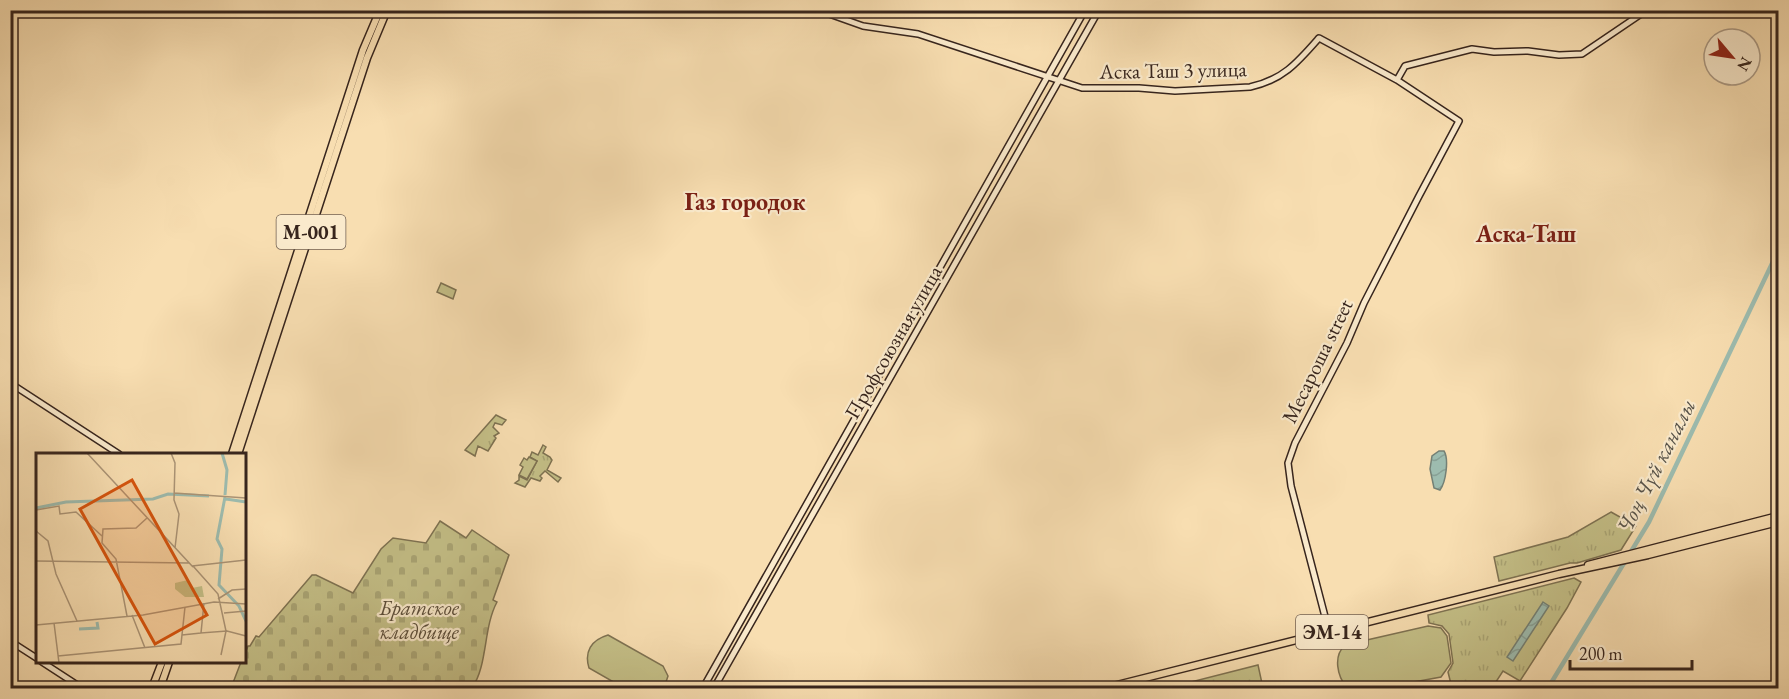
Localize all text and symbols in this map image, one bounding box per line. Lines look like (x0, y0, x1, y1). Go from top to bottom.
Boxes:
north arrow (1702, 27, 1762, 87)
text: N (1732, 53, 1757, 75)
street label: Аска Таш 3 улица (1098, 55, 1248, 85)
district label: Газ городок (685, 186, 806, 217)
road number: M-001 (276, 215, 346, 249)
district label: Аска-Таш (1475, 218, 1576, 249)
street label: Профсоюзная улица (838, 260, 948, 424)
street label: Месароша street (1275, 294, 1359, 427)
water label: Чоң Чүй каналы (1610, 394, 1702, 538)
inset map (36, 453, 246, 663)
park label: Братское кладбище (378, 594, 460, 645)
road number: ЭМ-14 (1296, 615, 1368, 649)
scale bar (1570, 633, 1692, 671)
text: 200 m (1579, 642, 1623, 665)

